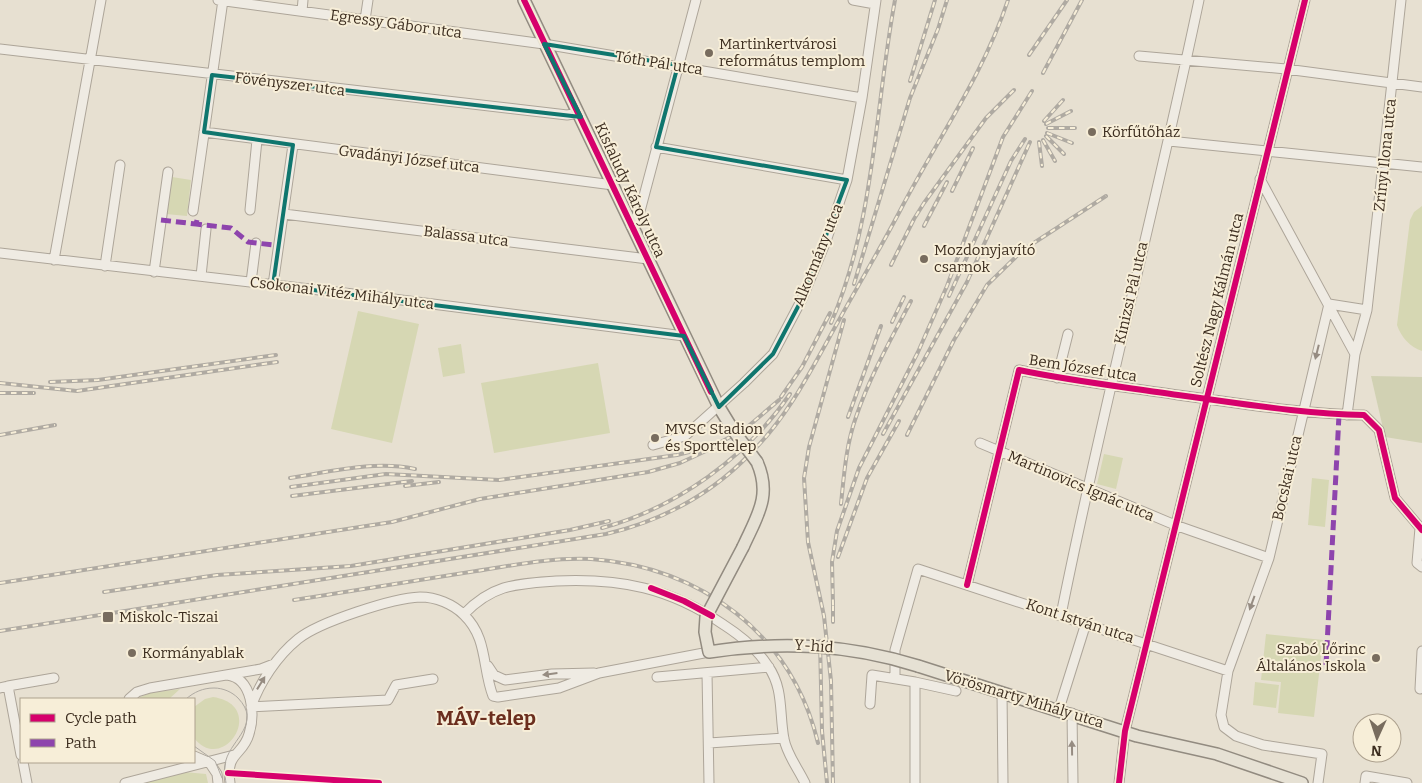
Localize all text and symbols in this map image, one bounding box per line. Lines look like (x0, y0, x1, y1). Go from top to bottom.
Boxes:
street label: Egressy Gábor utca (329, 6, 463, 42)
place label: Martinkertvárosi református templom (719, 35, 866, 70)
street label: Tóth Pál utca (614, 47, 704, 79)
marker: Martinkertvárosi református templom (703, 47, 715, 59)
street label: Fövényszer utca (234, 68, 346, 100)
street label: Zrínyi Ilona utca (1370, 98, 1400, 212)
street label: Kisfaludy Károly utca (591, 120, 669, 260)
place label: Körfűtőház (1102, 123, 1180, 141)
marker: Körfűtőház (1086, 126, 1098, 138)
street label: Gvadányi József utca (337, 141, 481, 177)
street label: Alkotmány utca (789, 201, 847, 309)
street label: Soltész Nagy Kálmán utca (1187, 211, 1247, 389)
street label: Balassa utca (422, 222, 510, 250)
street label: Kinizsi Pál utca (1110, 240, 1152, 346)
place label: Mozdonyjavító csarnok (934, 241, 1035, 276)
marker: Mozdonyjavító csarnok (918, 253, 930, 265)
street label: Csokonai Vitéz Mihály utca (249, 273, 435, 313)
one-way arrow (1313, 344, 1321, 359)
street label: Bem József utca (1028, 351, 1138, 385)
place label: MVSC Stadion és Sporttelep (665, 420, 764, 455)
marker: MVSC Stadion és Sporttelep (649, 432, 661, 444)
street label: Bocskai utca (1268, 434, 1306, 522)
street label: Martinovics Ignác utca (1005, 447, 1157, 525)
street label: Kont István utca (1024, 595, 1136, 647)
one-way arrow (1248, 596, 1255, 611)
place label: Miskolc-Tiszai (119, 608, 219, 626)
marker: Miskolc-Tiszai (101, 610, 115, 624)
street label: Y-híd (794, 636, 834, 656)
place label: Szabó Lőrinc Általános Iskola (1256, 640, 1366, 675)
place label: Kormányablak (142, 644, 244, 662)
marker: Kormányablak (126, 647, 138, 659)
marker: Szabó Lőrinc Általános Iskola (1370, 652, 1382, 664)
street label: Vörösmarty Mihály utca (942, 666, 1106, 732)
one-way arrow (542, 670, 558, 678)
one-way arrow (257, 677, 266, 690)
legend (20, 698, 195, 763)
district label: MÁV-telep (436, 705, 536, 730)
text: Cycle path (65, 709, 137, 727)
north arrow (1352, 713, 1402, 763)
text: Path (65, 734, 97, 752)
one-way arrow (1068, 740, 1076, 756)
text: N (1370, 742, 1382, 759)

